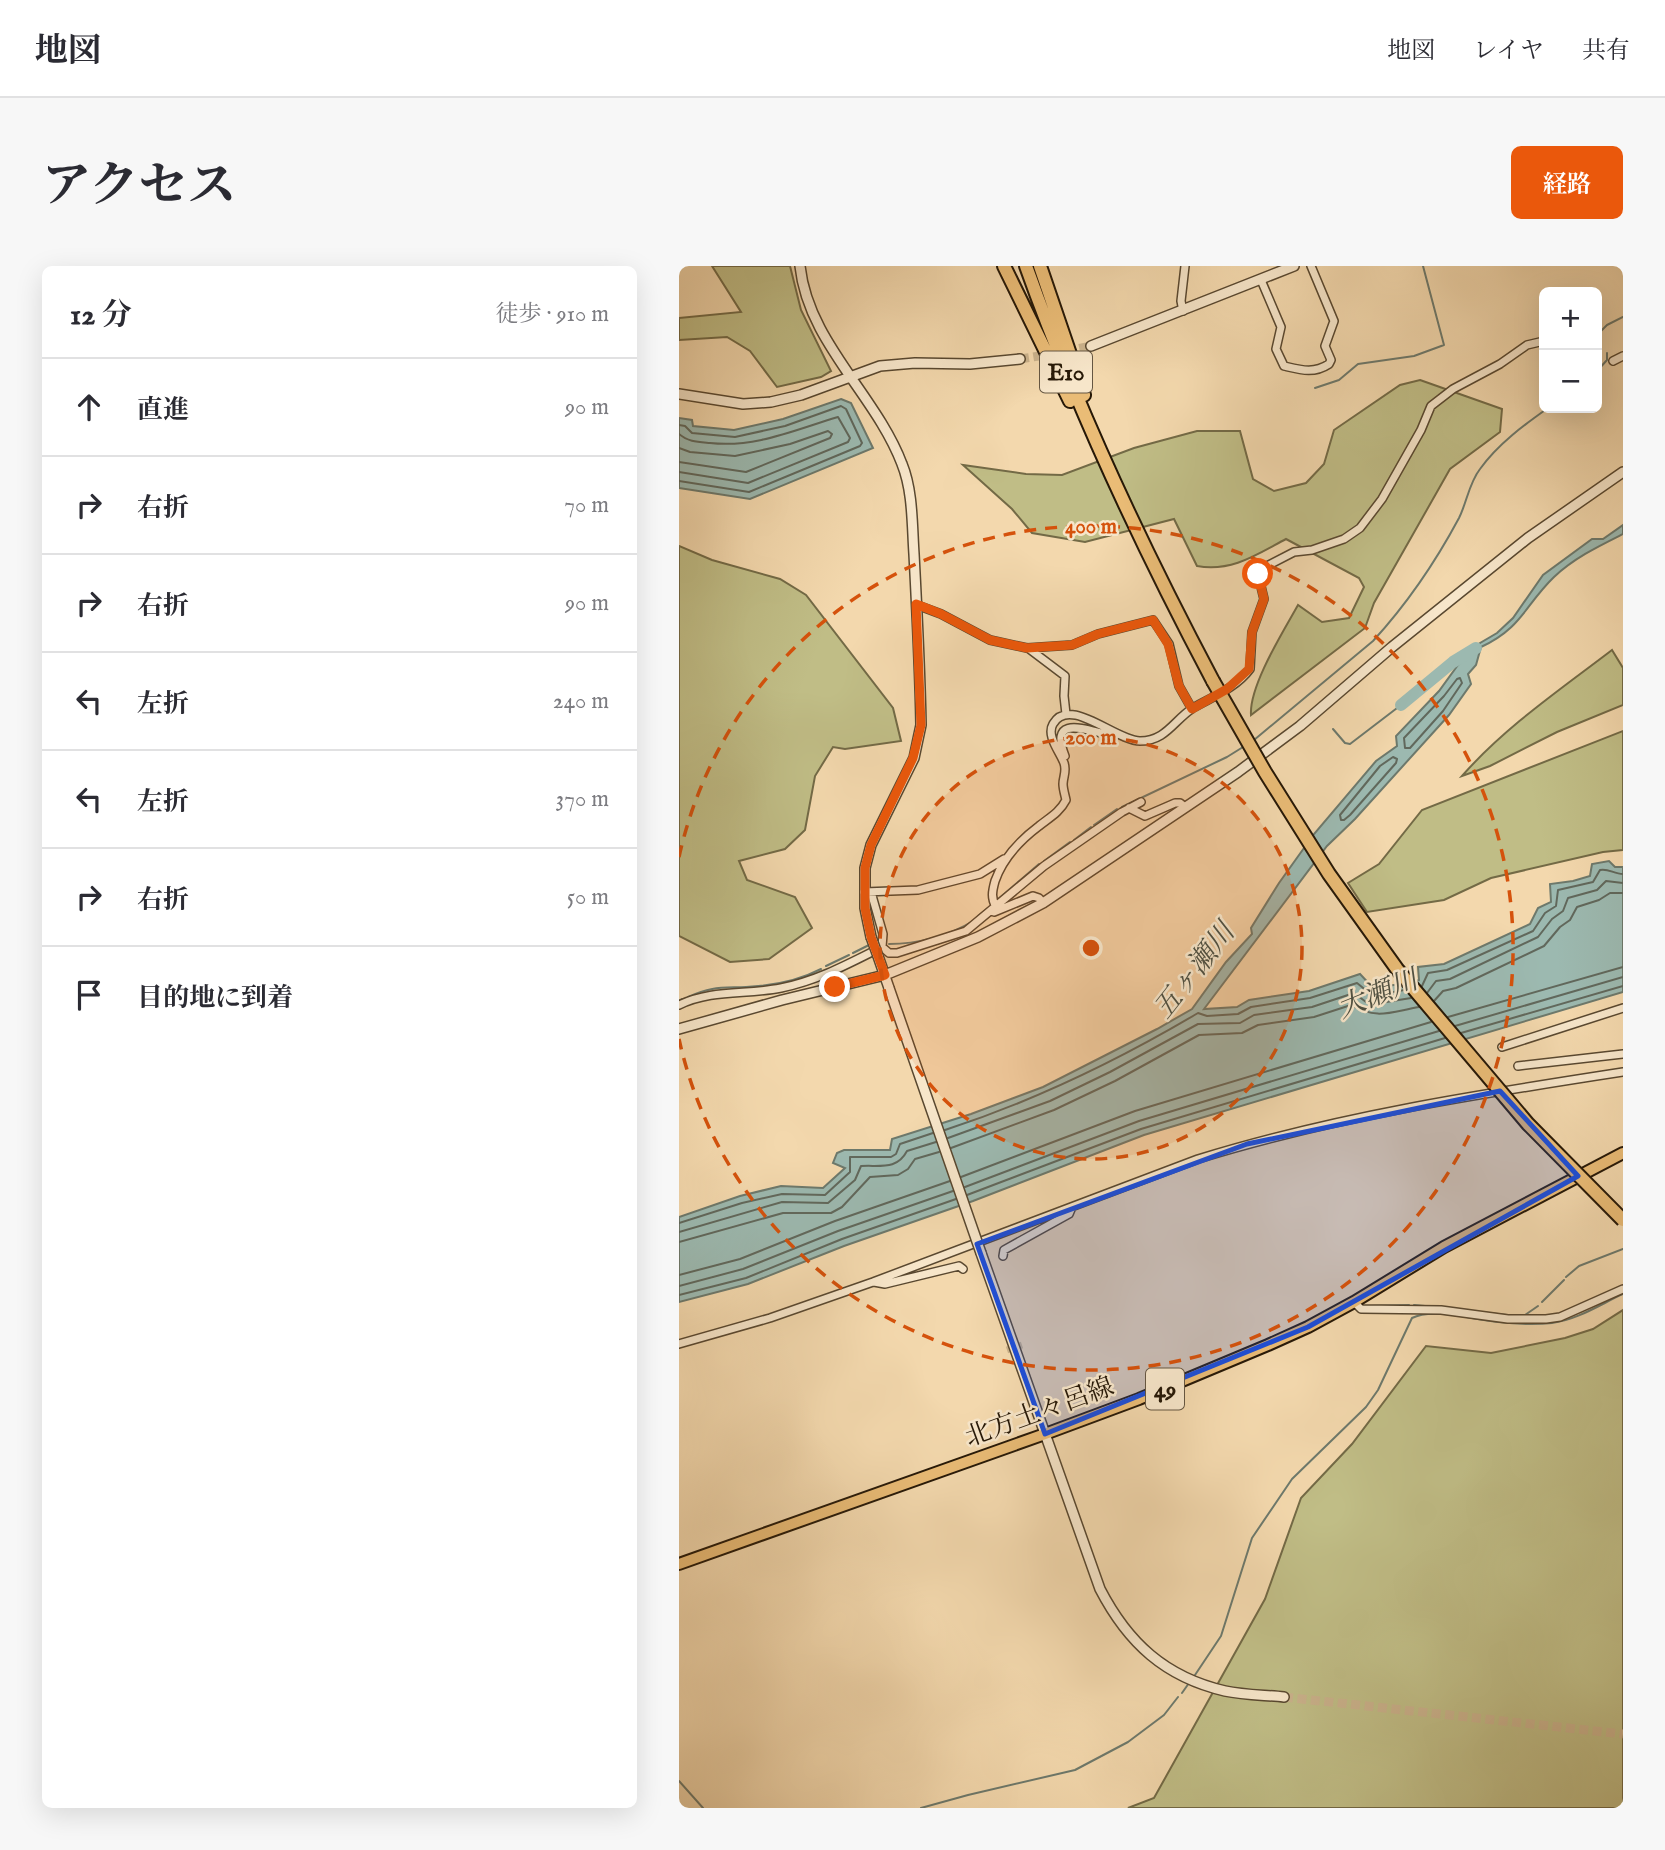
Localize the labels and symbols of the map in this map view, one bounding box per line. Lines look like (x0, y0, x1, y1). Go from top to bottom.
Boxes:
road number: E10 (1040, 352, 1092, 392)
text: 400 m (1065, 514, 1118, 541)
route start (1242, 558, 1273, 589)
text: 200 m (1065, 725, 1117, 752)
water label: 五ヶ瀬川 (1147, 914, 1245, 1026)
centre of rings (1079, 936, 1103, 960)
water label: 大瀬川 (1332, 962, 1426, 1027)
route end (819, 971, 850, 1002)
road number: 49 (1146, 1368, 1184, 1409)
street label: 北方土々呂線 (961, 1370, 1118, 1455)

